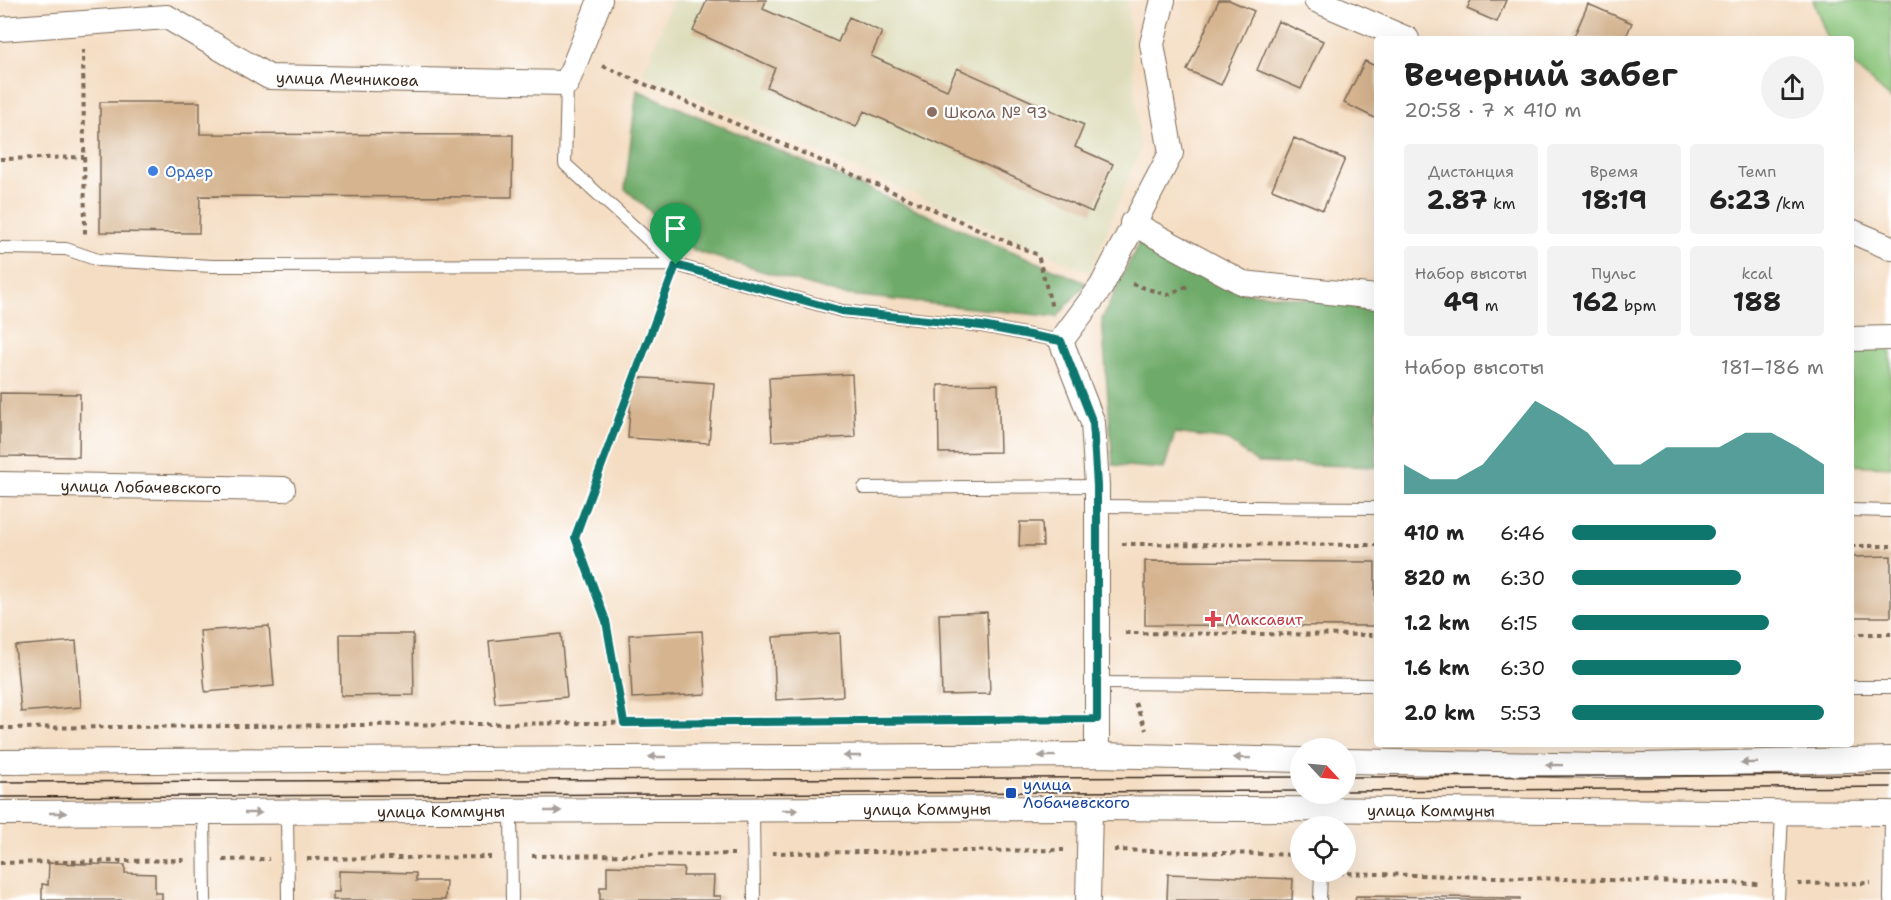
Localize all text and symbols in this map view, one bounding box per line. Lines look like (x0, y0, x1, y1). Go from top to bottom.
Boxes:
text: Вечерний забег (1404, 52, 1678, 97)
button: share (1761, 56, 1824, 119)
street label: улица Мечникова (276, 67, 419, 91)
text: 20:58 · 7 × 410 m (1404, 97, 1582, 123)
place label: Школа № 93 (944, 102, 1048, 123)
marker: Школа № 93 (925, 105, 939, 119)
place label: Ордер (165, 161, 213, 182)
text: Дистанция (1428, 161, 1514, 182)
text: Время (1590, 161, 1638, 182)
text: Темп (1738, 161, 1776, 182)
marker: Ордер (146, 164, 160, 178)
text: 2.87 (1426, 182, 1487, 217)
text: 18:19 (1581, 182, 1647, 217)
text: 6:23 (1709, 182, 1771, 217)
text: km (1487, 193, 1516, 214)
text: /km (1771, 193, 1805, 214)
pin (650, 203, 701, 265)
icon: arrive (659, 212, 692, 245)
text: Набор высоты (1415, 263, 1527, 284)
text: Пульс (1592, 263, 1636, 284)
text: kcal (1741, 263, 1773, 284)
text: 49 (1444, 284, 1479, 319)
text: 162 (1572, 284, 1619, 319)
text: 188 (1733, 284, 1781, 319)
text: m (1479, 295, 1498, 316)
text: bpm (1619, 295, 1656, 316)
text: Набор высоты (1404, 354, 1544, 380)
text: 181–186 m (1721, 354, 1824, 380)
street label: улица Лобачевского (60, 475, 222, 498)
text: 410 m (1404, 520, 1464, 546)
text: 6:46 (1500, 520, 1545, 546)
text: 820 m (1404, 565, 1470, 591)
text: 6:30 (1500, 565, 1545, 591)
place label: Максавит (1225, 609, 1304, 630)
text: 1.2 km (1404, 610, 1470, 636)
text: 6:15 (1500, 610, 1538, 636)
marker: Максавит (1206, 612, 1220, 626)
text: 1.6 km (1404, 655, 1470, 681)
text: 6:30 (1500, 655, 1545, 681)
text: 2.0 km (1404, 700, 1475, 726)
text: 5:53 (1500, 700, 1542, 726)
north arrow (1290, 738, 1356, 804)
map controls (1290, 738, 1356, 882)
one-way arrow (843, 751, 862, 761)
one-way arrow (1038, 751, 1057, 760)
one-way arrow (648, 752, 667, 762)
one-way arrow (1233, 754, 1252, 763)
one-way arrow (1739, 758, 1758, 767)
one-way arrow (1544, 761, 1563, 770)
place label: улица Лобачевского (1023, 774, 1130, 813)
marker: улица Лобачевского (1004, 786, 1018, 800)
street label: улица Коммуны (863, 798, 991, 820)
street label: улица Коммуны (1367, 799, 1495, 821)
street label: улица Коммуны (377, 800, 505, 822)
one-way arrow (781, 805, 800, 815)
one-way arrow (544, 806, 563, 816)
one-way arrow (49, 808, 68, 818)
one-way arrow (244, 808, 263, 818)
button: locate (1290, 816, 1356, 882)

